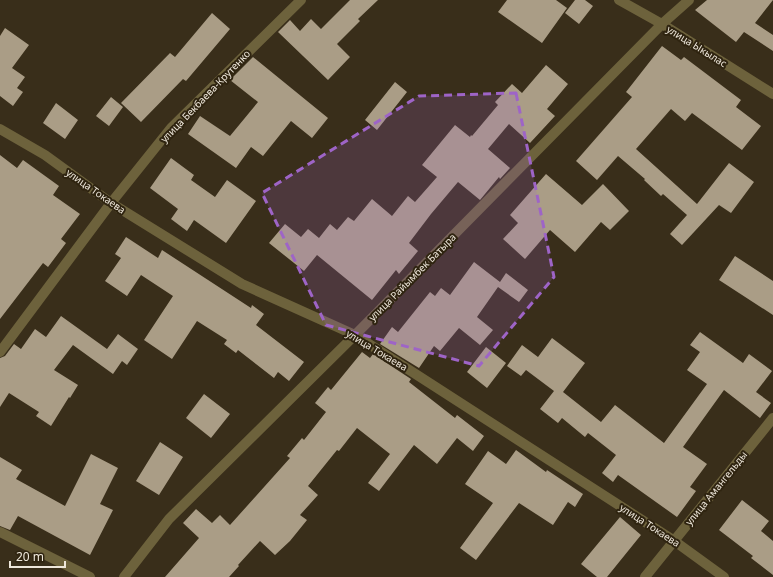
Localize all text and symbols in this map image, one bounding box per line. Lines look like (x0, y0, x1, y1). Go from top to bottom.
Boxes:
street label: улица Ыкылас (664, 22, 730, 70)
street label: улица Бекбаева-Крутенко (157, 47, 253, 145)
street label: улица Токаева (64, 165, 128, 217)
street label: улица Райымбек Батыра (365, 230, 459, 324)
street label: улица Токаева (344, 326, 410, 374)
street label: улица Амангельды (682, 448, 750, 528)
street label: улица Токаева (617, 500, 683, 550)
scale bar (10, 543, 65, 569)
text: 20 m (16, 548, 44, 565)

